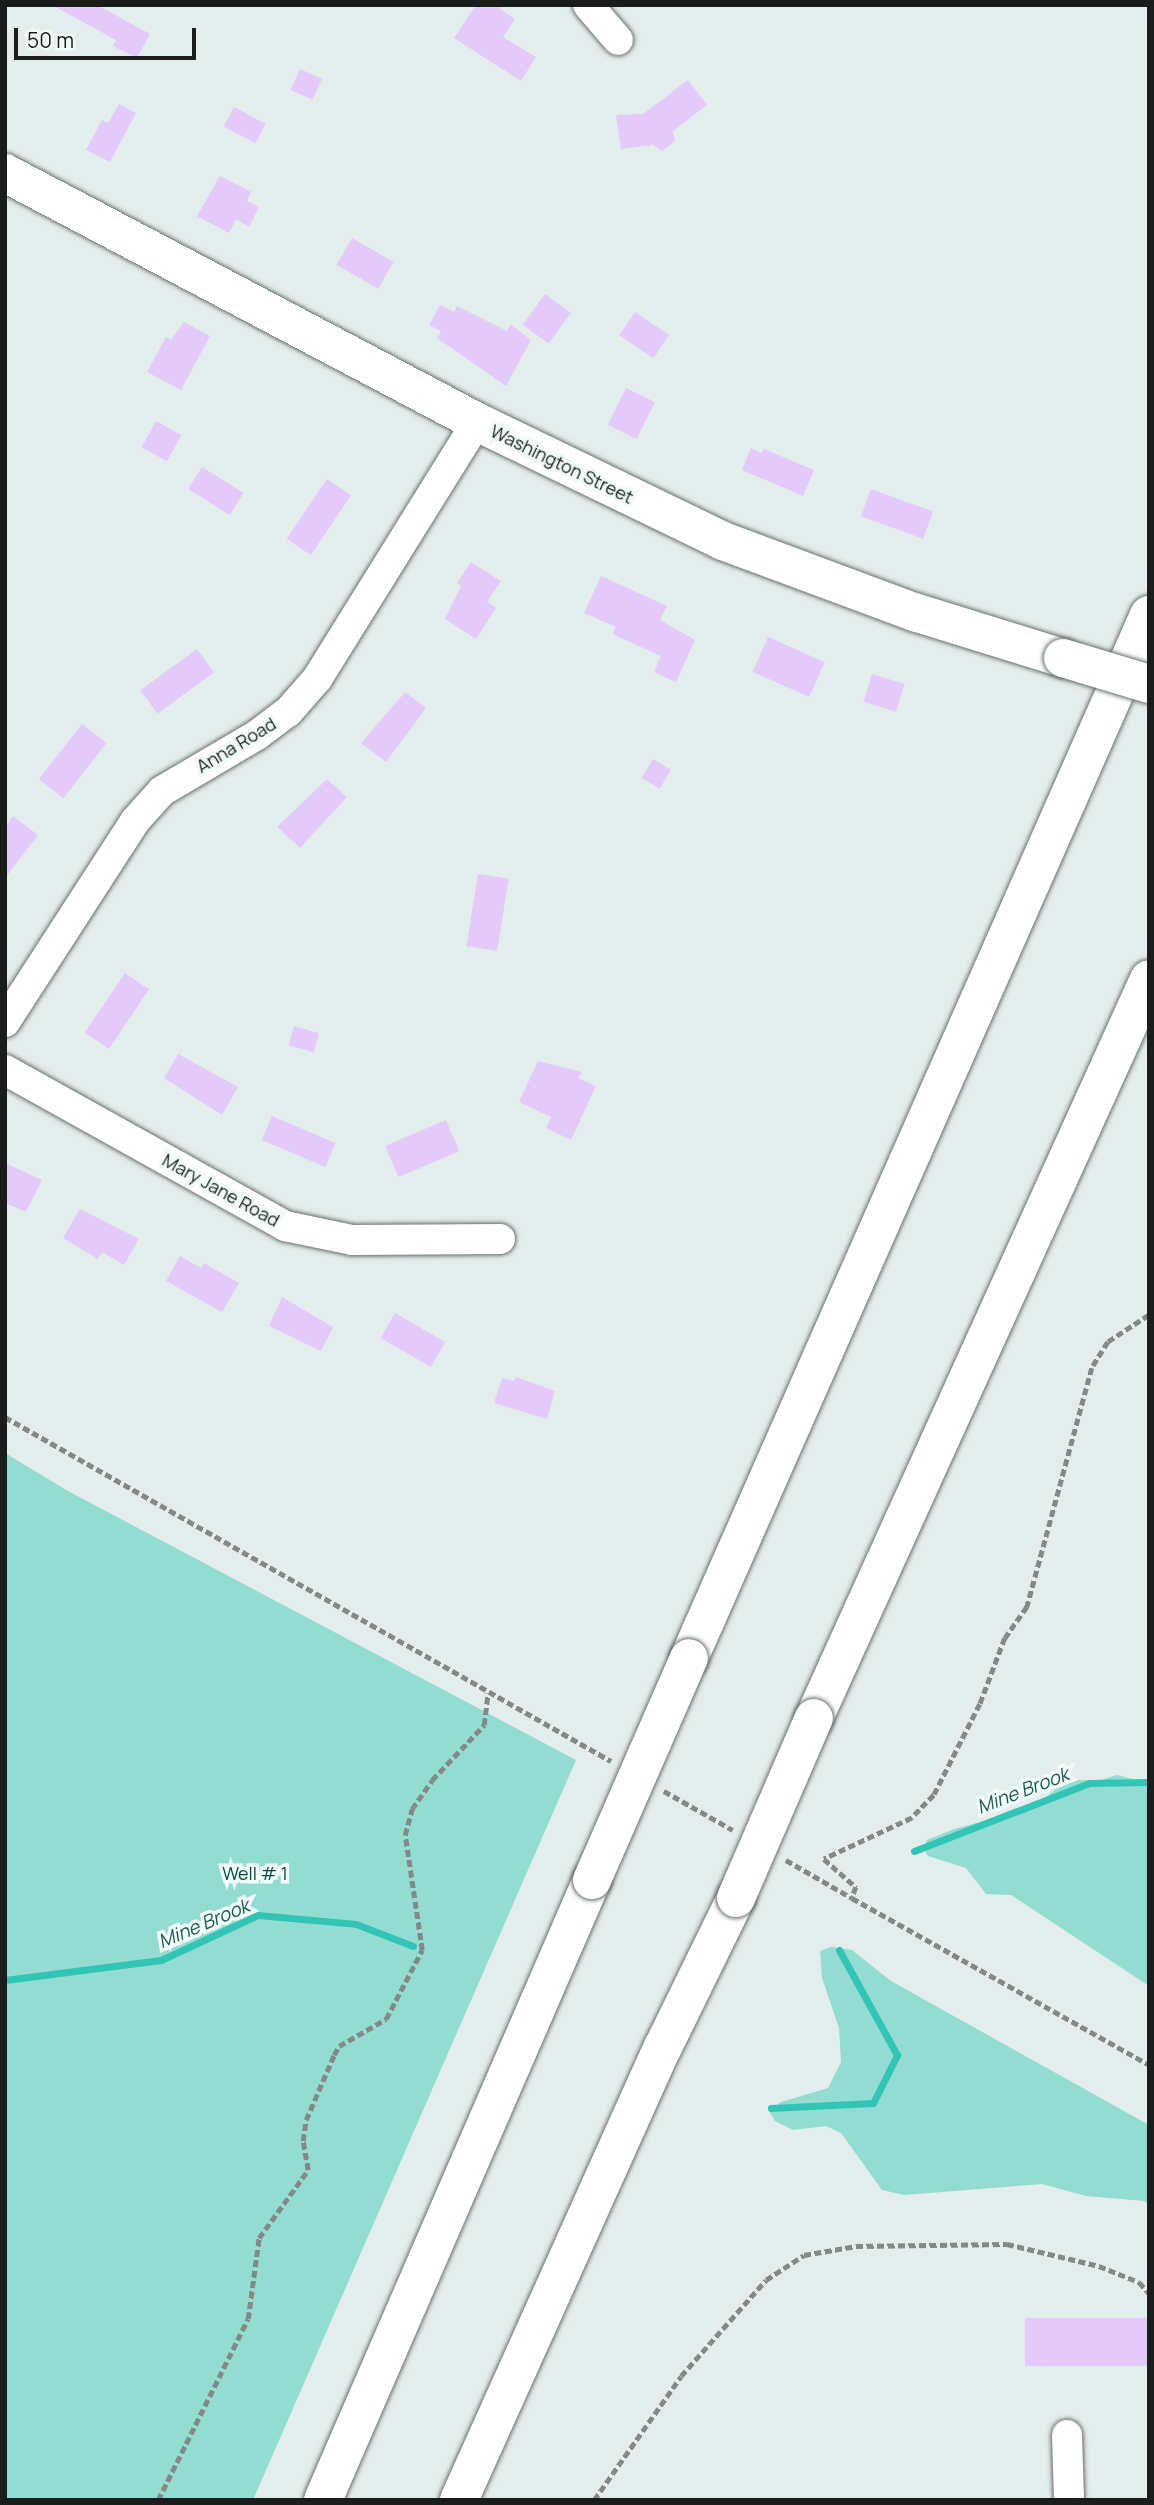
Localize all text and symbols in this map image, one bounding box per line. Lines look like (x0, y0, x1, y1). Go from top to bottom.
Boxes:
scale bar (18, 14, 200, 58)
text: 50 m (27, 26, 74, 54)
street label: Washington Street (487, 420, 637, 508)
street label: Anna Road (192, 713, 280, 777)
street label: Mary Jane Road (159, 1149, 283, 1231)
water label: Mine Brook (974, 1763, 1072, 1819)
park label: Well # 1 (222, 1862, 288, 1884)
water label: Mine Brook (155, 1895, 253, 1953)

